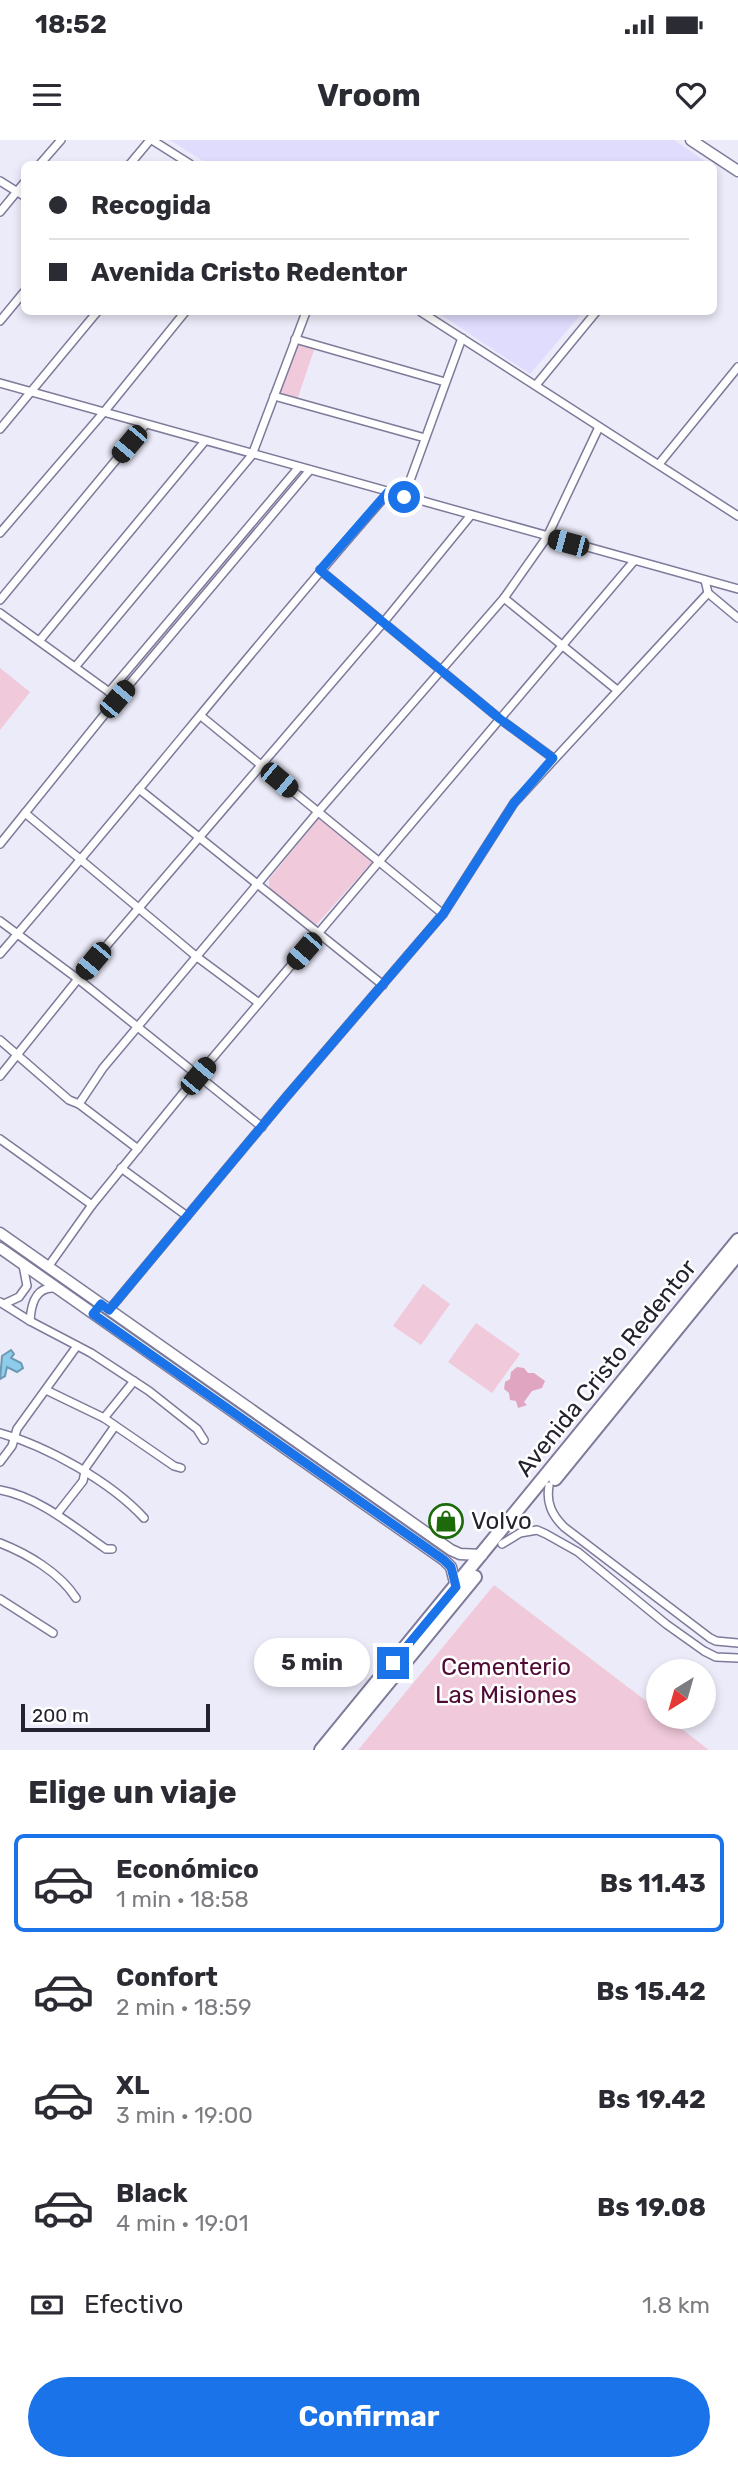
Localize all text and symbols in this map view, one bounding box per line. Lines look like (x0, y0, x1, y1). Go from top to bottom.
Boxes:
text: 18:52 (35, 9, 107, 40)
icon: menu (28, 76, 66, 114)
text: Vroom (317, 76, 421, 114)
icon: heart (672, 76, 710, 114)
text: Recogida (91, 190, 211, 221)
text: Avenida Cristo Redentor (91, 257, 407, 288)
car (108, 421, 151, 467)
route start (388, 481, 420, 513)
car (545, 527, 592, 559)
car (96, 676, 139, 722)
car (257, 758, 302, 802)
car (283, 928, 326, 974)
car (72, 938, 115, 984)
car (177, 1053, 220, 1099)
street label: Avenida Cristo Redentor (510, 1254, 702, 1482)
shop icon: Volvo (427, 1502, 465, 1540)
place label: Volvo (471, 1507, 532, 1535)
callout: 5 min (253, 1638, 368, 1688)
route end (377, 1647, 409, 1679)
text: 5 min (281, 1648, 343, 1676)
park label: Cementerio Las Misiones (435, 1653, 577, 1709)
north arrow (646, 1659, 716, 1729)
map controls (646, 1659, 716, 1729)
scale bar (21, 1701, 210, 1733)
text: 200 m (32, 1704, 89, 1727)
text: Elige un viaje (28, 1773, 237, 1811)
icon: car (32, 1852, 95, 1915)
text: Económico (116, 1854, 259, 1885)
text: Bs 11.43 (600, 1868, 706, 1899)
text: 1 min · 18:58 (116, 1885, 249, 1913)
icon: car (32, 1960, 95, 2023)
text: Confort (116, 1962, 218, 1993)
text: Bs 15.42 (596, 1976, 706, 2007)
text: 2 min · 18:59 (116, 1993, 252, 2021)
icon: car (32, 2068, 95, 2131)
text: XL (116, 2070, 149, 2101)
text: Bs 19.42 (598, 2084, 706, 2115)
text: 3 min · 19:00 (116, 2101, 253, 2129)
icon: car (32, 2176, 95, 2239)
text: Black (116, 2178, 188, 2209)
text: Bs 19.08 (597, 2192, 706, 2223)
text: 4 min · 19:01 (116, 2209, 249, 2237)
icon: cash (28, 2286, 66, 2324)
text: Efectivo (84, 2289, 183, 2320)
text: 1.8 km (642, 2291, 710, 2319)
button: Confirmar (28, 2377, 710, 2457)

